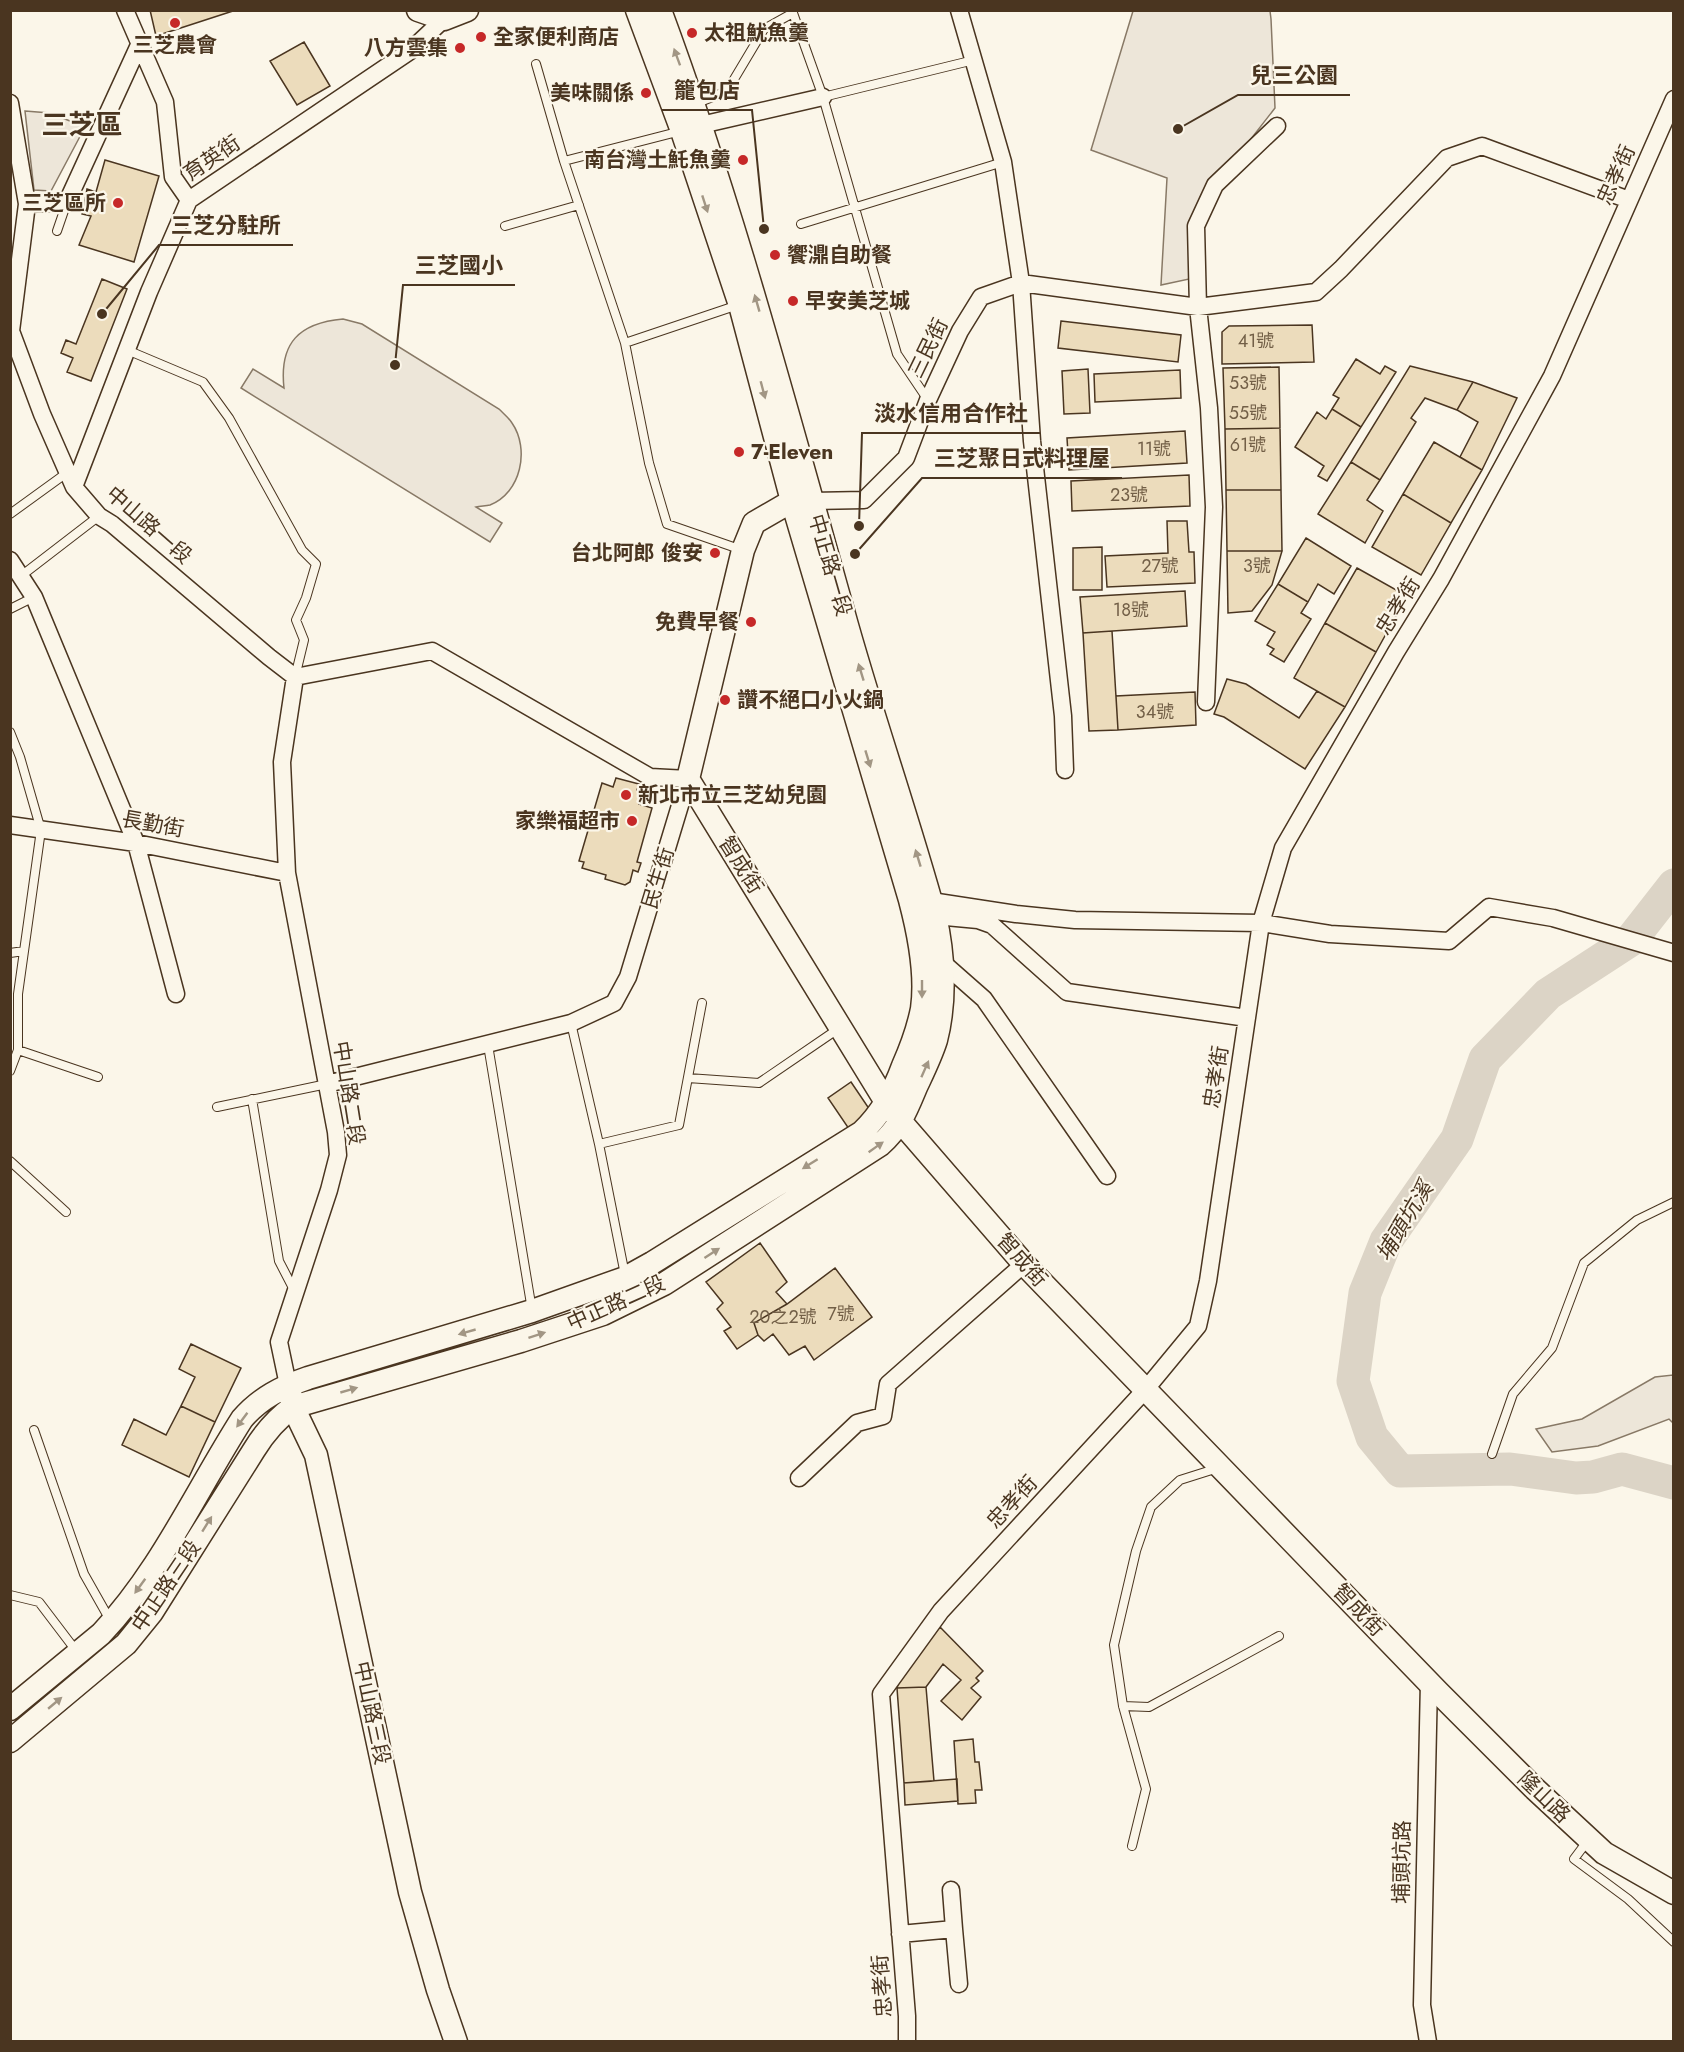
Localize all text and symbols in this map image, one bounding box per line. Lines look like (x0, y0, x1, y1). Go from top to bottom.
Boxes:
marker: 三芝農會 (168, 16, 182, 30)
place label: 太祖魷魚羹 (704, 18, 809, 48)
place label: 全家便利商店 (493, 22, 619, 52)
marker: 太祖魷魚羹 (685, 26, 699, 40)
place label: 三芝農會 (133, 30, 217, 60)
marker: 全家便利商店 (474, 30, 488, 44)
place label: 八方雲集 (364, 33, 448, 63)
marker: 八方雲集 (453, 41, 467, 55)
one-way arrow (672, 48, 682, 66)
callout: 兒三公園 (1238, 55, 1350, 95)
text: 兒三公園 (1250, 59, 1338, 91)
callout: 籠包店 (662, 70, 752, 110)
text: 籠包店 (674, 74, 740, 106)
place label: 美味關係 (550, 78, 634, 108)
marker: 美味關係 (639, 86, 653, 100)
district label: 三芝區 (42, 105, 123, 144)
street label: 育英街 (177, 128, 247, 188)
street label: 忠孝街 (1589, 140, 1643, 210)
place label: 南台灣土魠魚羹 (584, 145, 731, 175)
marker: 南台灣土魠魚羹 (736, 153, 750, 167)
place label: 三芝區所 (22, 188, 106, 218)
one-way arrow (701, 195, 711, 213)
marker: 三芝區所 (111, 196, 125, 210)
callout: 三芝分駐所 (159, 205, 293, 245)
text: 三芝分駐所 (171, 209, 281, 241)
place label: 饗濎自助餐 (787, 240, 892, 270)
callout: 三芝國小 (403, 245, 515, 285)
marker: 饗濎自助餐 (768, 248, 782, 262)
text: 三芝國小 (415, 249, 503, 281)
place label: 早安美芝城 (805, 286, 910, 316)
one-way arrow (752, 294, 761, 312)
marker: 早安美芝城 (786, 294, 800, 308)
street label: 三民街 (901, 313, 955, 383)
house number: 41號 (1238, 328, 1274, 354)
house number: 53號 (1229, 370, 1267, 396)
one-way arrow (758, 381, 768, 400)
callout: 淡水信用合作社 (862, 393, 1040, 433)
text: 淡水信用合作社 (874, 397, 1028, 429)
house number: 55號 (1229, 400, 1267, 426)
house number: 61號 (1230, 432, 1266, 458)
house number: 11號 (1137, 436, 1171, 462)
place label: 7-Eleven (751, 437, 833, 467)
callout: 三芝聚日式料理屋 (922, 438, 1122, 478)
text: 三芝聚日式料理屋 (934, 442, 1110, 474)
marker: 7-Eleven (732, 445, 746, 459)
street label: 中山路一段 (100, 479, 198, 571)
house number: 23號 (1110, 482, 1148, 508)
street label: 中正路一段 (801, 510, 859, 620)
place label: 台北阿郎 俊安 (571, 538, 703, 568)
marker: 台北阿郎 俊安 (708, 546, 722, 560)
house number: 27號 (1141, 553, 1179, 579)
house number: 3號 (1243, 553, 1271, 579)
street label: 忠孝街 (1369, 571, 1427, 641)
house number: 18號 (1113, 597, 1149, 623)
place label: 免費早餐 (655, 607, 739, 637)
marker: 免費早餐 (744, 615, 758, 629)
one-way arrow (856, 663, 865, 681)
place label: 讚不絕口小火鍋 (737, 685, 884, 715)
marker: 讚不絕口小火鍋 (718, 693, 732, 707)
house number: 34號 (1136, 699, 1174, 725)
one-way arrow (864, 750, 873, 768)
place label: 新北市立三芝幼兒園 (638, 780, 827, 810)
marker: 新北市立三芝幼兒園 (619, 788, 633, 802)
street label: 長勤街 (119, 804, 187, 844)
place label: 家樂福超市 (515, 806, 620, 836)
marker: 家樂福超市 (625, 814, 639, 828)
street label: 智成街 (712, 830, 770, 900)
street label: 民生街 (634, 843, 682, 913)
one-way arrow (913, 849, 922, 867)
one-way arrow (917, 979, 927, 998)
street label: 中山路二段 (326, 1039, 372, 1147)
street label: 忠孝街 (1196, 1044, 1236, 1110)
one-way arrow (920, 1060, 929, 1077)
one-way arrow (867, 1141, 883, 1153)
one-way arrow (802, 1159, 818, 1170)
water label: 埔頭坑溪 (1368, 1172, 1442, 1267)
street label: 智成街 (990, 1227, 1054, 1293)
one-way arrow (704, 1248, 720, 1259)
street label: 中正路二段 (562, 1268, 670, 1338)
house number: 7號 (827, 1301, 855, 1327)
house number: 20之2號 (749, 1304, 817, 1330)
one-way arrow (458, 1328, 476, 1337)
one-way arrow (528, 1330, 546, 1340)
one-way arrow (341, 1385, 359, 1394)
one-way arrow (237, 1412, 249, 1427)
street label: 忠孝街 (980, 1469, 1044, 1535)
one-way arrow (201, 1516, 212, 1532)
street label: 中正路三段 (124, 1534, 208, 1638)
street label: 智成街 (1326, 1577, 1392, 1643)
one-way arrow (135, 1578, 147, 1593)
street label: 中山路三段 (346, 1659, 398, 1767)
one-way arrow (47, 1697, 63, 1710)
street label: 隆山路 (1511, 1764, 1577, 1830)
street label: 埔頭坑路 (1386, 1820, 1418, 1904)
street label: 忠孝街 (865, 1954, 899, 2018)

